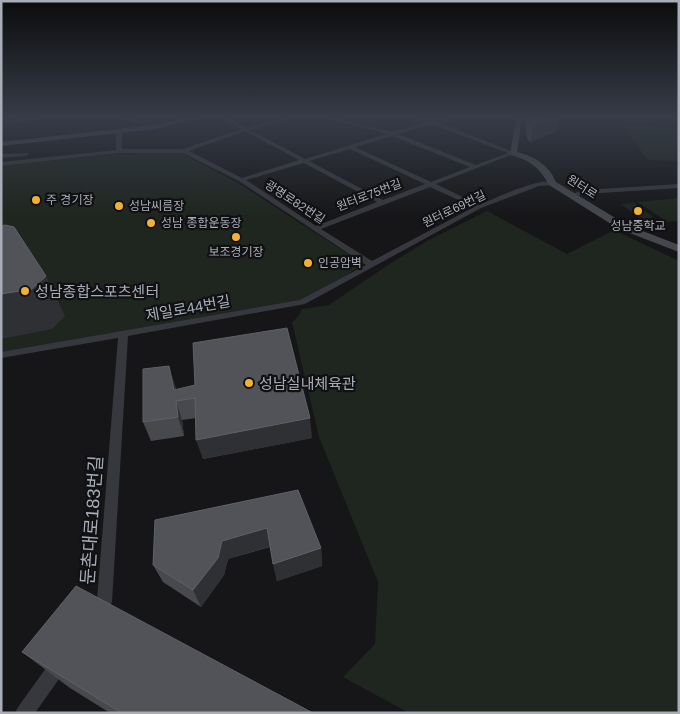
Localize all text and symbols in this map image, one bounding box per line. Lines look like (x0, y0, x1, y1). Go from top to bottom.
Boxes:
street label: 원터로 (564, 172, 600, 202)
street label: 원터로75번길 (334, 176, 404, 214)
street label: 광명로82번길 (262, 177, 328, 227)
street label: 원터로69번길 (420, 188, 488, 230)
place label: 주 경기장 (46, 193, 94, 207)
marker: 주 경기장 (30, 194, 42, 206)
place label: 성남씨름장 (129, 199, 184, 213)
marker: 성남씨름장 (113, 200, 125, 212)
marker: 성남중학교 (632, 205, 644, 217)
place label: 성남 종합운동장 (161, 216, 242, 230)
marker: 성남 종합운동장 (145, 217, 157, 229)
place label: 성남중학교 (610, 219, 666, 233)
marker: 보조경기장 (230, 231, 242, 243)
place label: 보조경기장 (208, 245, 264, 259)
place label: 인공암벽 (318, 256, 362, 270)
marker: 인공암벽 (302, 257, 314, 269)
place label: 성남종합스포츠센터 (35, 283, 159, 300)
marker: 성남종합스포츠센터 (19, 285, 31, 297)
street label: 제일로44번길 (144, 292, 232, 324)
place label: 성남실내체육관 (259, 375, 356, 392)
marker: 성남실내체육관 (243, 377, 255, 389)
street label: 둔촌대로183번길 (78, 455, 106, 585)

